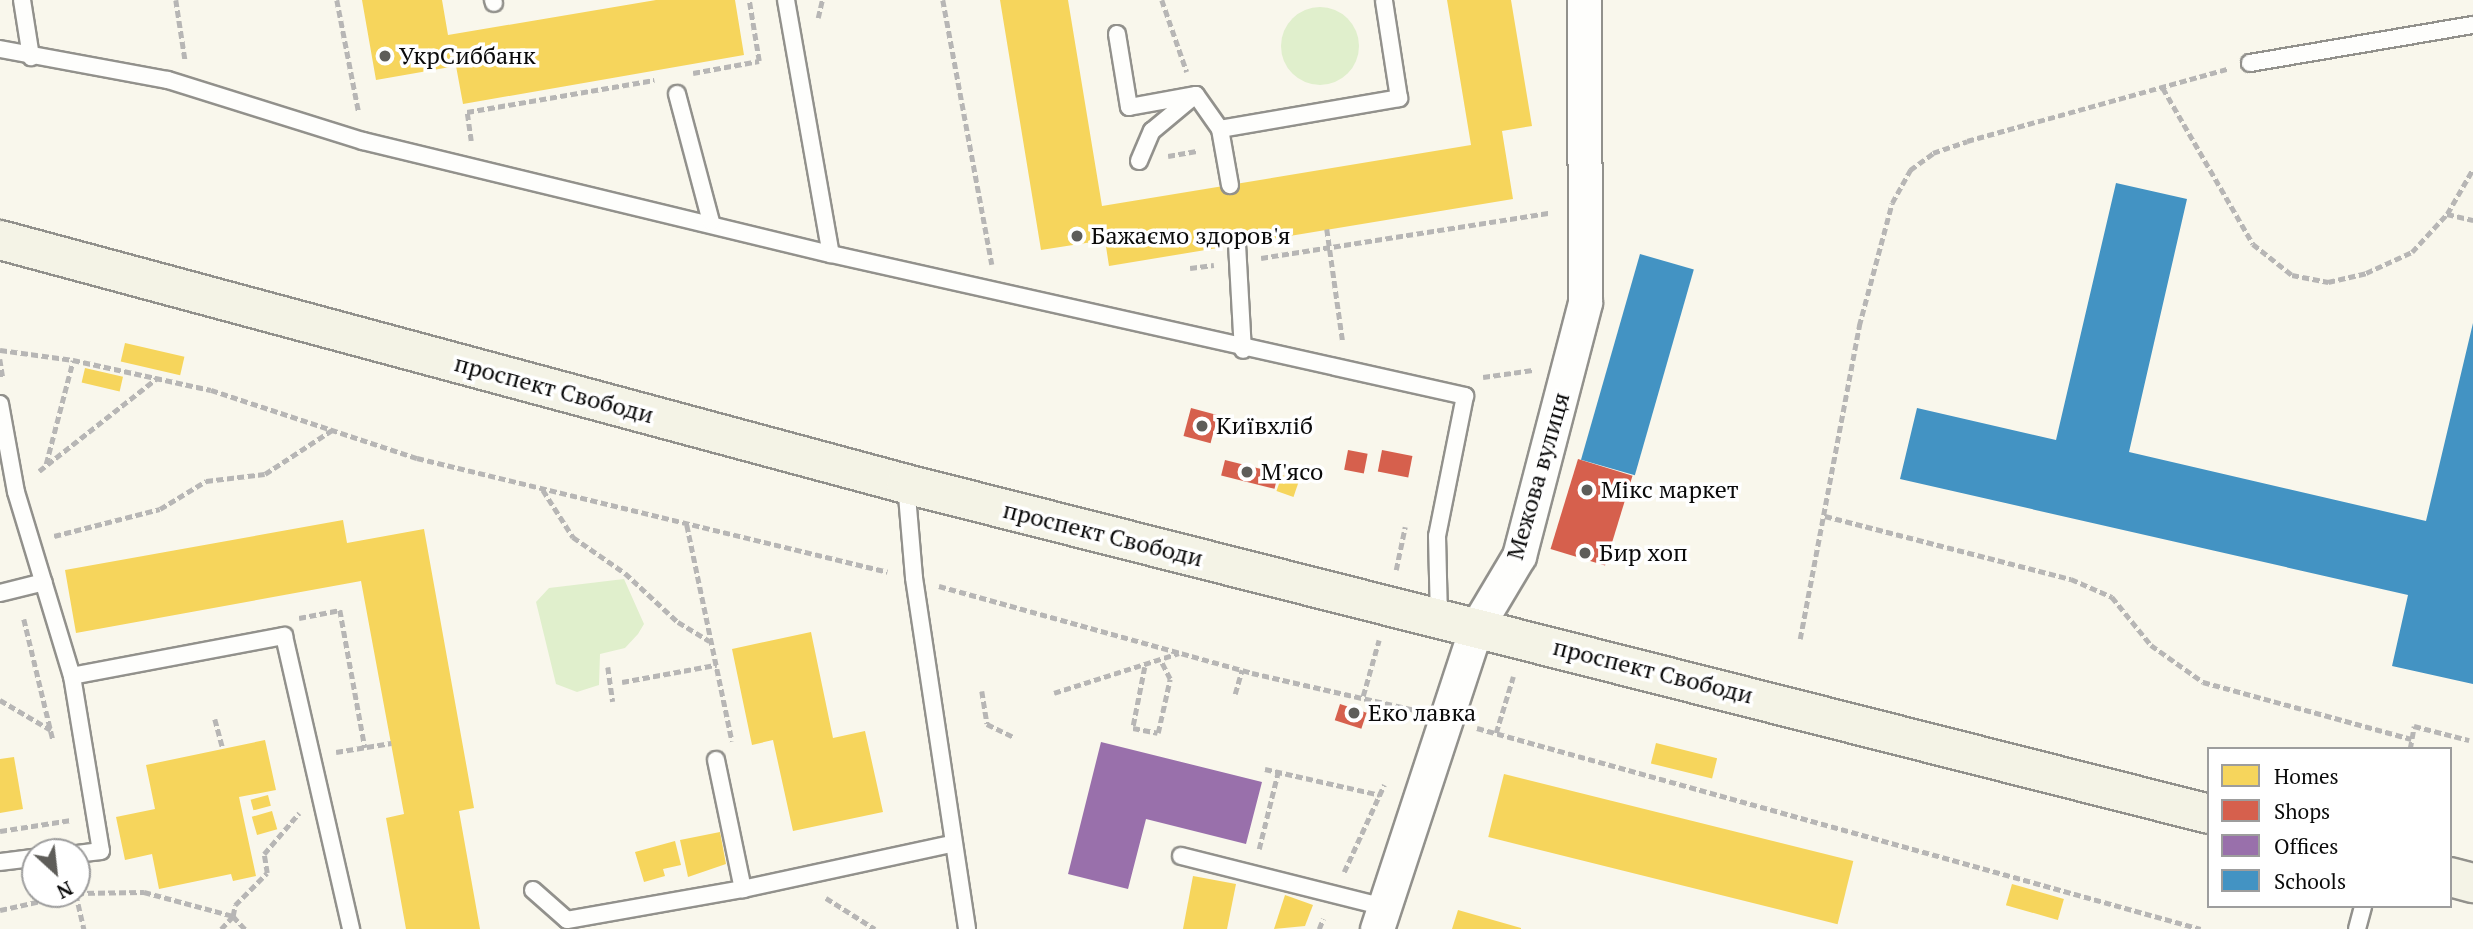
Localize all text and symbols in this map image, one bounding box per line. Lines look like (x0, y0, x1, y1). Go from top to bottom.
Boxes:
place label: УкрСиббанк (399, 42, 536, 70)
marker: УкрСиббанк (377, 48, 393, 64)
place label: Бажаємо здоров'я (1091, 222, 1290, 250)
marker: Бажаємо здоров'я (1069, 228, 1085, 244)
street label: проспект Свободи (451, 349, 657, 429)
street label: Межова вулиця (1500, 389, 1576, 563)
place label: Київхліб (1216, 412, 1313, 440)
marker: Київхліб (1194, 418, 1210, 434)
place label: М'ясо (1261, 458, 1323, 486)
marker: М'ясо (1239, 464, 1255, 480)
place label: Мікс маркет (1601, 476, 1739, 504)
marker: Мікс маркет (1579, 482, 1595, 498)
street label: проспект Свободи (1000, 495, 1206, 573)
place label: Бир хоп (1599, 539, 1688, 567)
marker: Бир хоп (1577, 545, 1593, 561)
street label: проспект Свободи (1550, 632, 1756, 710)
place label: Еко лавка (1368, 699, 1477, 727)
marker: Еко лавка (1346, 705, 1362, 721)
legend (2207, 747, 2452, 908)
text: Homes (2274, 762, 2339, 790)
text: Shops (2274, 797, 2330, 825)
text: Offices (2274, 832, 2338, 860)
north arrow (21, 838, 91, 908)
text: Schools (2274, 867, 2346, 895)
text: N (53, 876, 77, 905)

